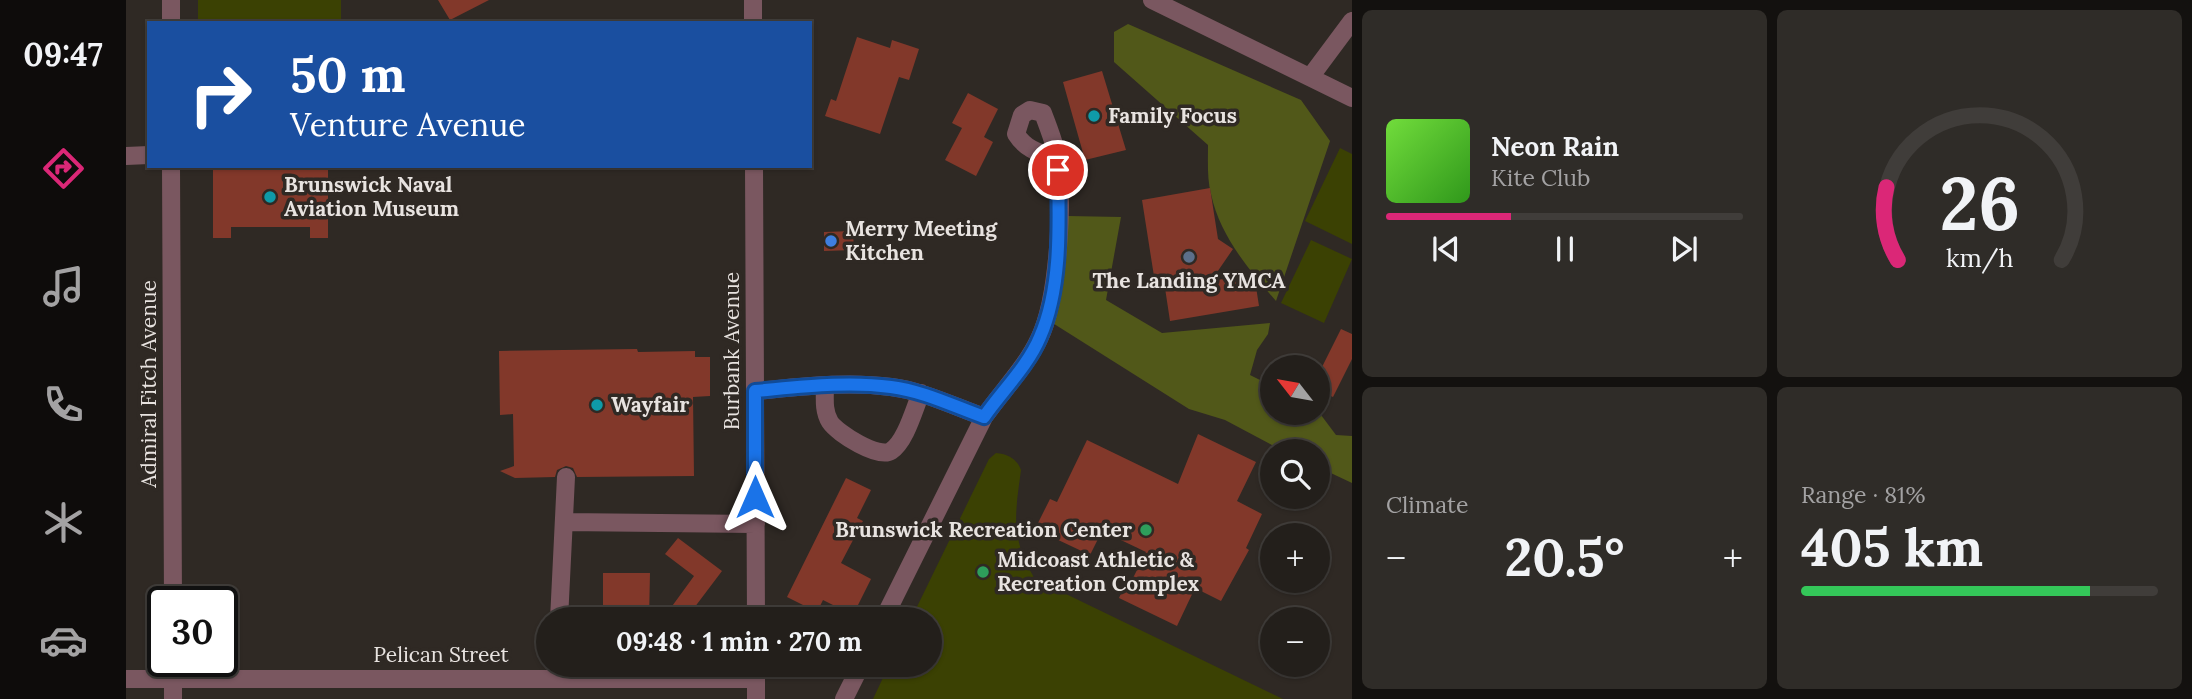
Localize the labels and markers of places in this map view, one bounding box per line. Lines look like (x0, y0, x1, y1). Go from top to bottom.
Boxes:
place label: Family Focus (1108, 102, 1237, 129)
marker: Family Focus (1086, 108, 1102, 124)
pin (1028, 140, 1088, 200)
place label: Brunswick Naval Aviation Museum (284, 171, 459, 222)
marker: Brunswick Naval Aviation Museum (262, 189, 278, 205)
place label: Merry Meeting Kitchen (845, 215, 998, 266)
marker: Merry Meeting Kitchen (823, 233, 839, 249)
marker: The Landing YMCA (1181, 249, 1197, 265)
place label: The Landing YMCA (1092, 267, 1286, 294)
place label: Wayfair (611, 391, 689, 418)
marker: Wayfair (589, 397, 605, 413)
place label: Brunswick Recreation Center (835, 516, 1132, 543)
marker: Brunswick Recreation Center (1138, 522, 1154, 538)
place label: Midcoast Athletic & Recreation Complex (997, 546, 1200, 597)
marker: Midcoast Athletic & Recreation Complex (975, 564, 991, 580)

